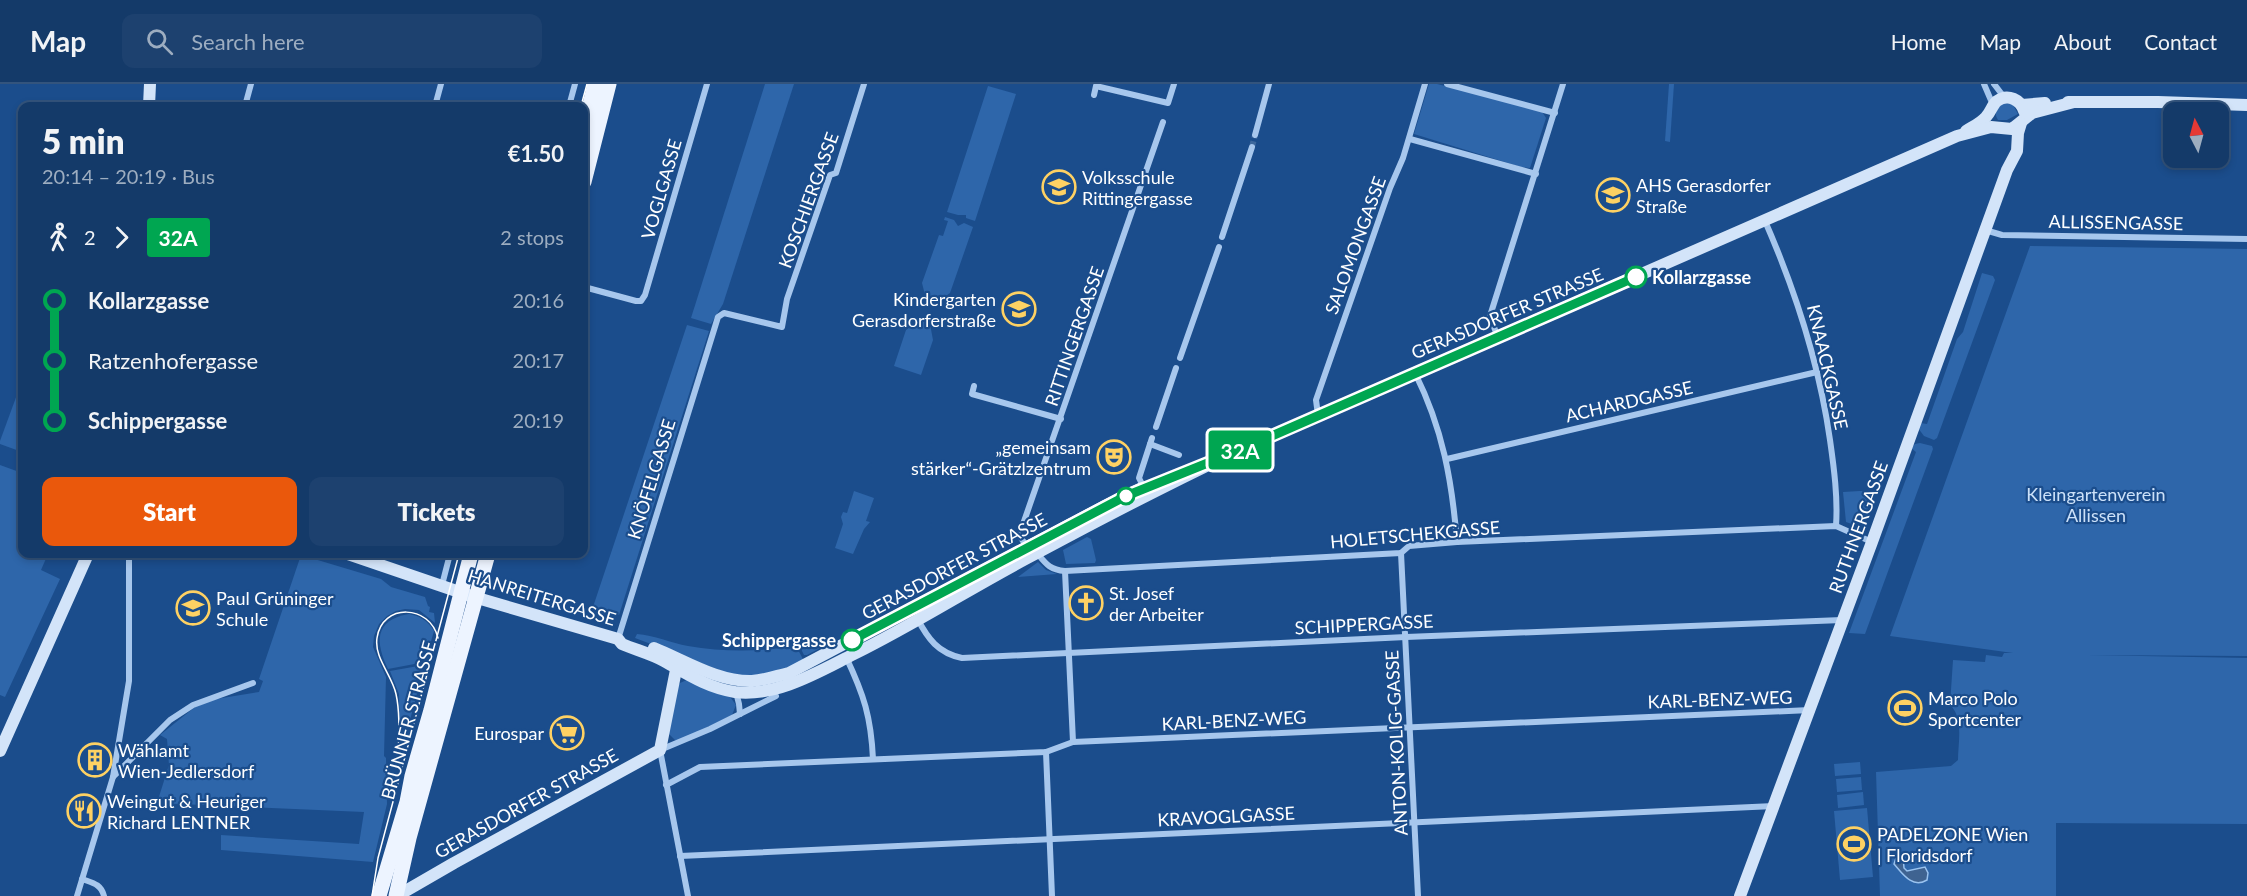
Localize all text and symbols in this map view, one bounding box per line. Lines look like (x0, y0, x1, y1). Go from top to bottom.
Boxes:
search box (122, 14, 542, 68)
text: Map (30, 24, 86, 58)
icon: search (143, 25, 176, 58)
text: Search here (191, 28, 305, 55)
text: Home (1891, 29, 1947, 54)
text: Map (1980, 29, 2021, 54)
text: About (2054, 29, 2111, 54)
text: Contact (2144, 29, 2217, 54)
north arrow (2163, 102, 2229, 168)
map controls (2163, 102, 2229, 168)
text: 5 min (42, 121, 124, 161)
street label: KOSCHIERGASSE (773, 129, 843, 271)
street label: VOGLGASSE (636, 136, 686, 242)
text: €1.50 (508, 140, 564, 167)
text: 20:14 – 20:19 · Bus (42, 164, 215, 188)
place label: Volksschule Rittingergasse (1082, 166, 1193, 209)
school or university icon: Volksschule Rittingergasse (1041, 169, 1077, 205)
street label: SALOMONGASSE (1320, 173, 1390, 317)
place label: AHS Gerasdorfer Straße (1636, 174, 1771, 217)
school or university icon: AHS Gerasdorfer Straße (1595, 177, 1631, 213)
street label: ALLISSENGASSE (2049, 210, 2183, 234)
icon: walk (42, 221, 75, 254)
icon: forward (105, 221, 138, 254)
text: 2 (84, 225, 96, 249)
text: 32A (159, 225, 198, 250)
text: 2 stops (500, 225, 564, 249)
street label: RITTINGERGASSE (1040, 263, 1108, 409)
street label: GERASDORFER STRASSE (1408, 263, 1606, 363)
marker: Kollarzgasse (1625, 266, 1647, 288)
place label: Kollarzgasse (1652, 266, 1752, 288)
text: Kollarzgasse (88, 287, 209, 314)
text: 20:16 (513, 288, 564, 312)
place label: Kindergarten Gerasdorferstraße (852, 288, 996, 331)
school or university icon: Kindergarten Gerasdorferstraße (1001, 291, 1037, 327)
street label: KNAACKGASSE (1803, 302, 1853, 432)
text: Ratzenhofergasse (88, 347, 258, 374)
text: 20:17 (513, 348, 564, 372)
street label: ACHARDGASSE (1563, 376, 1695, 426)
text: Schippergasse (88, 407, 227, 434)
text: 20:19 (513, 408, 564, 432)
street label: KNÖFELGASSE (622, 416, 680, 542)
line badge: 32A (1206, 430, 1274, 470)
place label: „gemeinsam stärker“-Grätzlzentrum (911, 436, 1091, 479)
text: 32A (1221, 438, 1259, 463)
theatre icon: „gemeinsam stärker“-Grätzlzentrum (1096, 439, 1132, 475)
street label: RUTHNERGASSE (1824, 458, 1892, 596)
button: Start (42, 477, 297, 546)
button: Tickets (309, 477, 564, 546)
park label: Kleingartenverein Allissen (2026, 483, 2166, 526)
unlabelled marker (1117, 487, 1135, 505)
street label: GERASDORFER STRASSE (858, 508, 1050, 624)
street label: HOLETSCHEKGASSE (1329, 516, 1501, 552)
street label: HANREITERGASSE (465, 564, 619, 630)
place label: St. Josef der Arbeiter (1109, 582, 1204, 625)
church icon: St. Josef der Arbeiter (1068, 585, 1104, 621)
place label: Paul Grüninger Schule (216, 587, 334, 630)
school or university icon: Paul Grüninger Schule (175, 590, 211, 626)
street label: SCHIPPERGASSE (1294, 609, 1434, 639)
place label: Schippergasse (722, 629, 836, 651)
marker: Schippergasse (841, 629, 863, 651)
street label: BRÜNNER STRASSE (376, 638, 440, 802)
street label: ANTON-KOLIG-GASSE (1380, 650, 1412, 836)
street label: KARL-BENZ-WEG (1647, 685, 1793, 713)
place label: Marco Polo Sportcenter (1928, 687, 2022, 730)
sports icon: Marco Polo Sportcenter (1887, 690, 1923, 726)
street label: KARL-BENZ-WEG (1161, 705, 1307, 735)
supermarket icon: Eurospar (549, 715, 585, 751)
place label: Eurospar (474, 722, 544, 744)
place label: Wählamt Wien-Jedlersdorf (118, 739, 255, 782)
building icon: Wählamt Wien-Jedlersdorf (77, 742, 113, 778)
street label: GERASDORFER STRASSE (430, 743, 622, 863)
place label: Weingut & Heuriger Richard LENTNER (107, 790, 266, 833)
restaurant icon: Weingut & Heuriger Richard LENTNER (66, 793, 102, 829)
street label: KRAVOGLGASSE (1157, 801, 1295, 831)
place label: PADELZONE Wien | Floridsdorf (1877, 823, 2028, 866)
sports icon: PADELZONE Wien | Floridsdorf (1836, 826, 1872, 862)

